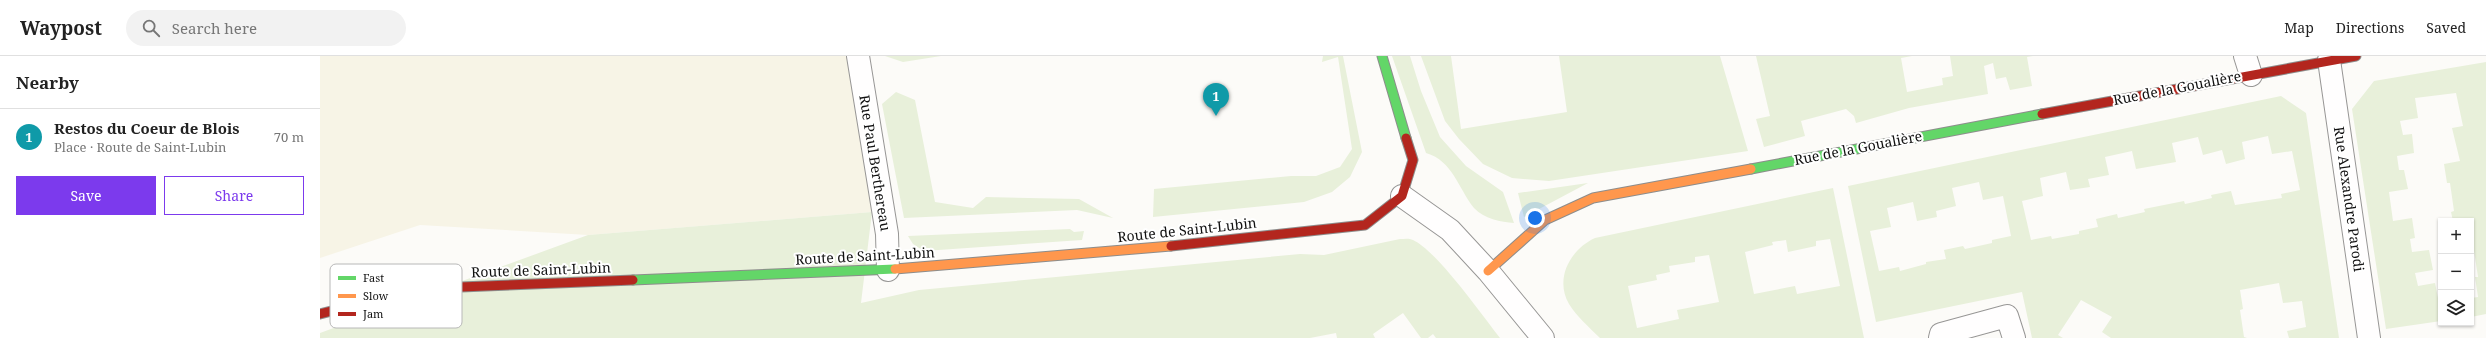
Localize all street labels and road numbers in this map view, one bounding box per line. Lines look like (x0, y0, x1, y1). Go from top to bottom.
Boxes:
street label: Rue de la Goualière (2111, 66, 2243, 109)
street label: Rue Paul Berthereau (855, 93, 896, 233)
street label: Rue Alexandre Parodi (2330, 125, 2369, 273)
street label: Rue de la Goualière (1792, 126, 1924, 169)
street label: Route de Saint-Lubin (1116, 213, 1258, 246)
street label: Route de Saint-Lubin (795, 242, 935, 269)
street label: Route de Saint-Lubin (471, 258, 611, 281)

